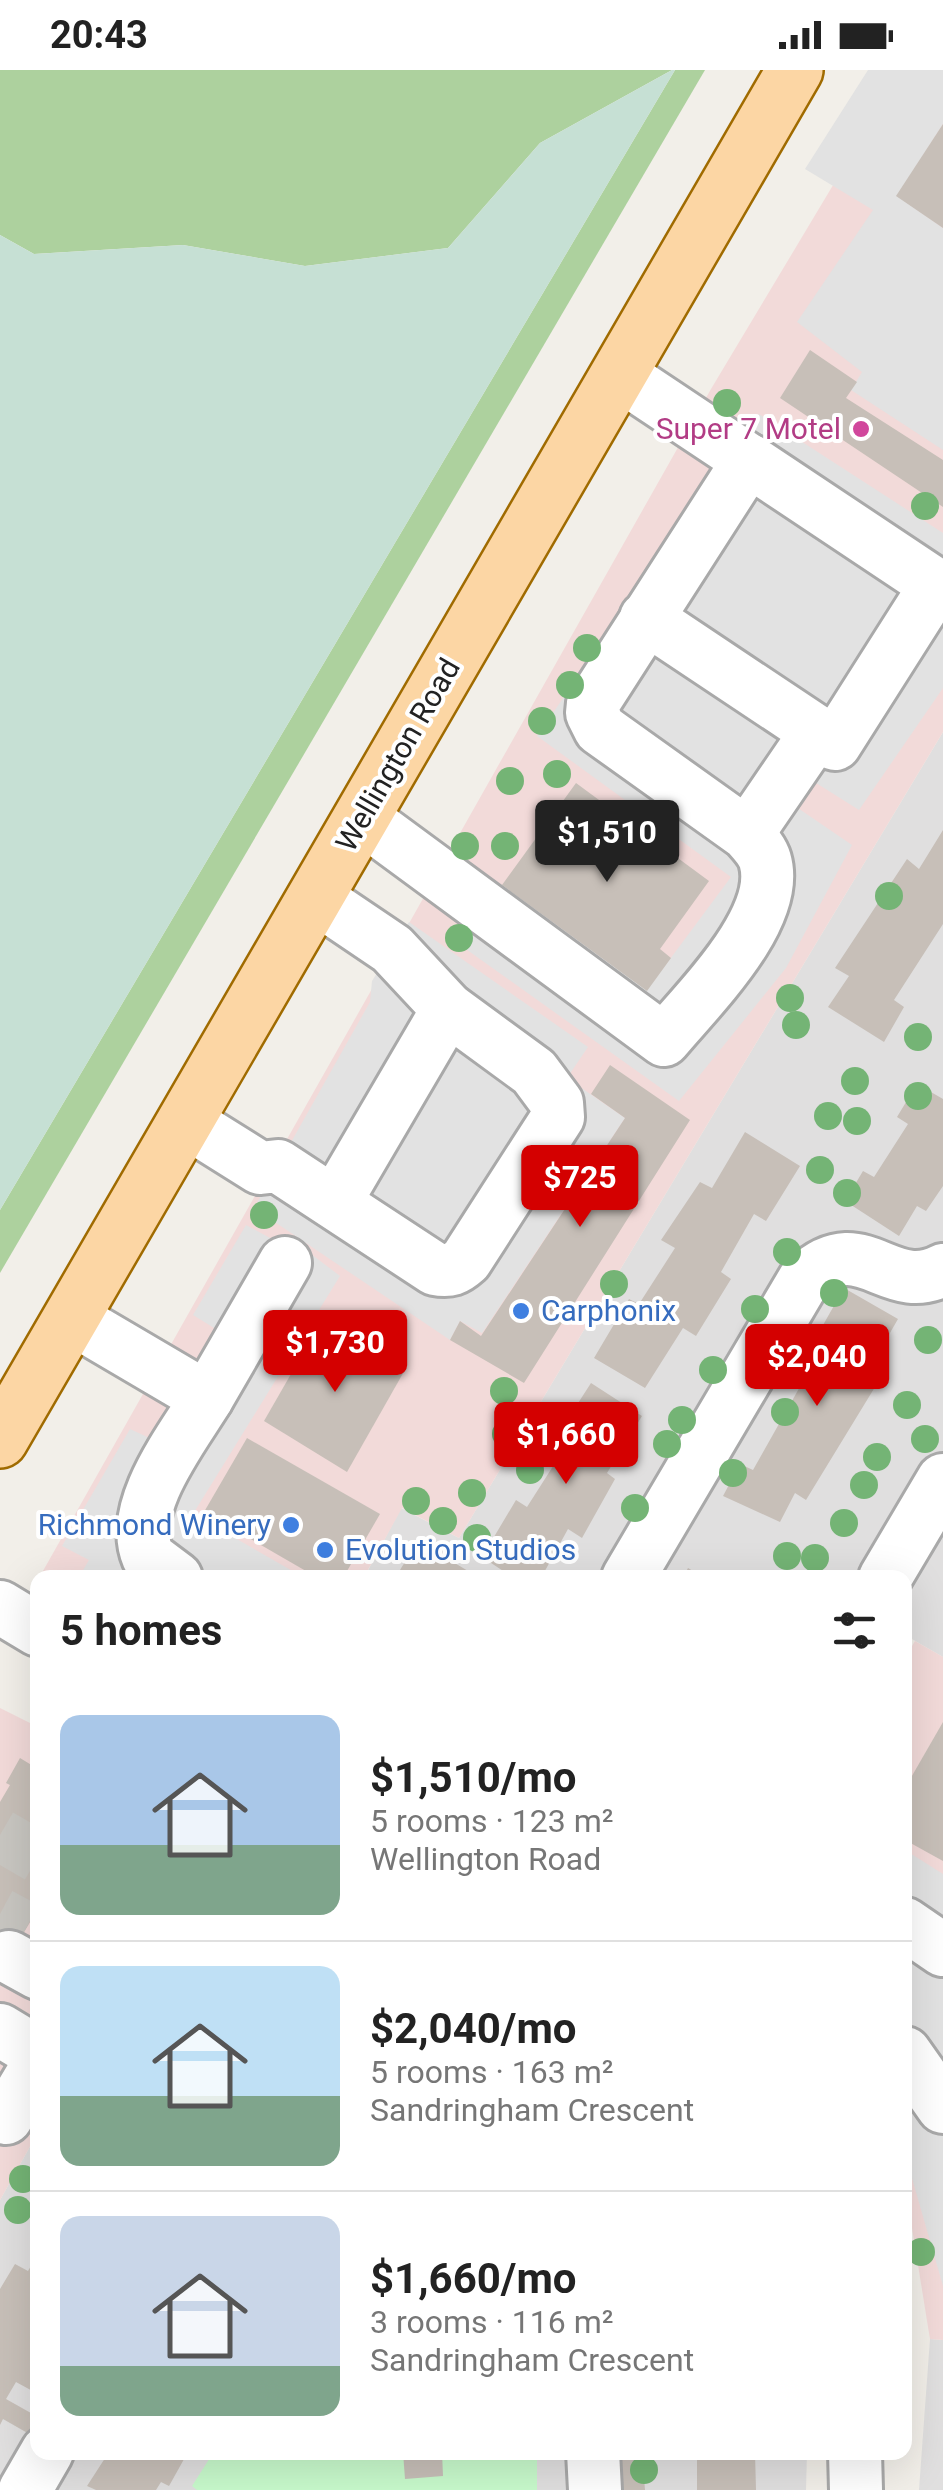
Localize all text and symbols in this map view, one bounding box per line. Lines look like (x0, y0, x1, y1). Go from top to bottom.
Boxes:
text: 20:43 (50, 13, 148, 57)
place label: Super 7 Motel (656, 411, 841, 446)
marker: Super 7 Motel (850, 418, 872, 440)
street label: Wellington Road (328, 652, 467, 857)
pin: $1,510 (526, 800, 688, 885)
text: $1,510 (557, 813, 657, 851)
pin: $725 (521, 1145, 639, 1230)
text: $725 (543, 1158, 617, 1196)
place label: Carphonix (541, 1293, 676, 1328)
marker: Carphonix (510, 1300, 532, 1322)
pin: $1,730 (254, 1310, 416, 1395)
text: $1,730 (285, 1323, 385, 1361)
pin: $2,040 (736, 1324, 898, 1409)
text: $2,040 (767, 1337, 867, 1375)
pin: $1,660 (485, 1402, 647, 1487)
text: $1,660 (516, 1415, 616, 1453)
place label: Richmond Winery (38, 1507, 271, 1542)
marker: Richmond Winery (280, 1514, 302, 1536)
place label: Evolution Studios (345, 1532, 576, 1567)
marker: Evolution Studios (314, 1539, 336, 1561)
icon: filters (827, 1603, 882, 1658)
text: 5 homes (60, 1606, 222, 1655)
text: $1,510/mo (370, 1753, 577, 1802)
icon: home (140, 1755, 260, 1875)
text: 5 rooms · 123 m² (370, 1802, 613, 1840)
text: Wellington Road (370, 1840, 601, 1878)
text: $2,040/mo (370, 2004, 577, 2053)
icon: home (140, 2006, 260, 2126)
text: 5 rooms · 163 m² (370, 2053, 613, 2091)
text: Sandringham Crescent (370, 2091, 694, 2129)
text: $1,660/mo (370, 2254, 577, 2303)
icon: home (140, 2256, 260, 2376)
text: 3 rooms · 116 m² (370, 2303, 613, 2341)
text: Sandringham Crescent (370, 2341, 694, 2379)

